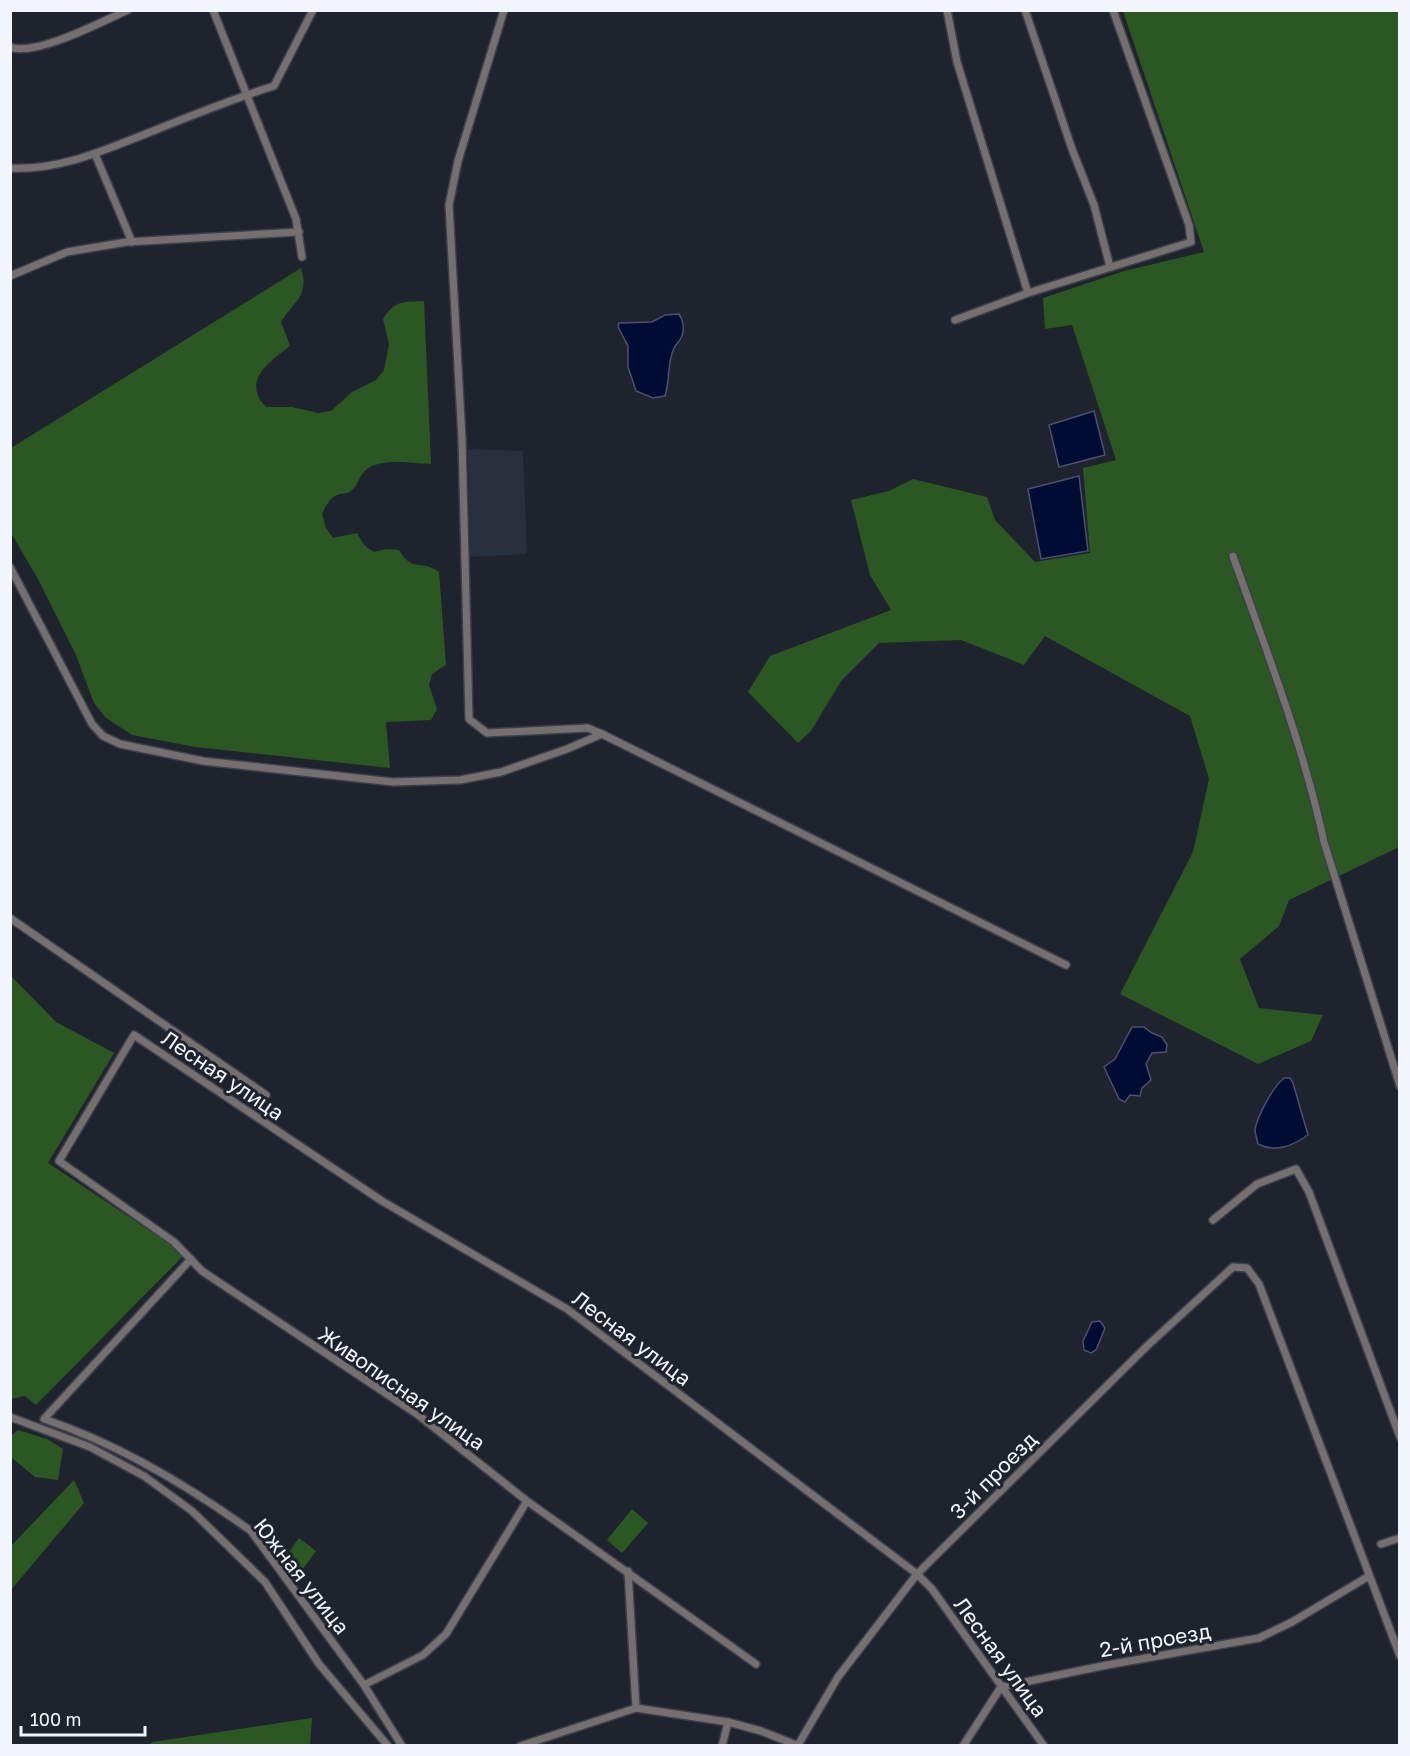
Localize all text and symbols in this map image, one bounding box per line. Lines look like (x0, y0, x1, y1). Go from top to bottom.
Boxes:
street label: Лесная улица (157, 1024, 289, 1126)
street label: Лесная улица (567, 1285, 697, 1391)
street label: Живописная улица (314, 1321, 490, 1455)
street label: 3-й проезд (944, 1426, 1042, 1524)
street label: Южная улица (249, 1513, 355, 1639)
street label: Лесная улица (949, 1592, 1053, 1722)
street label: 2-й проезд (1097, 1617, 1213, 1663)
scale bar (21, 1699, 146, 1737)
text: 100 m (30, 1708, 81, 1730)

